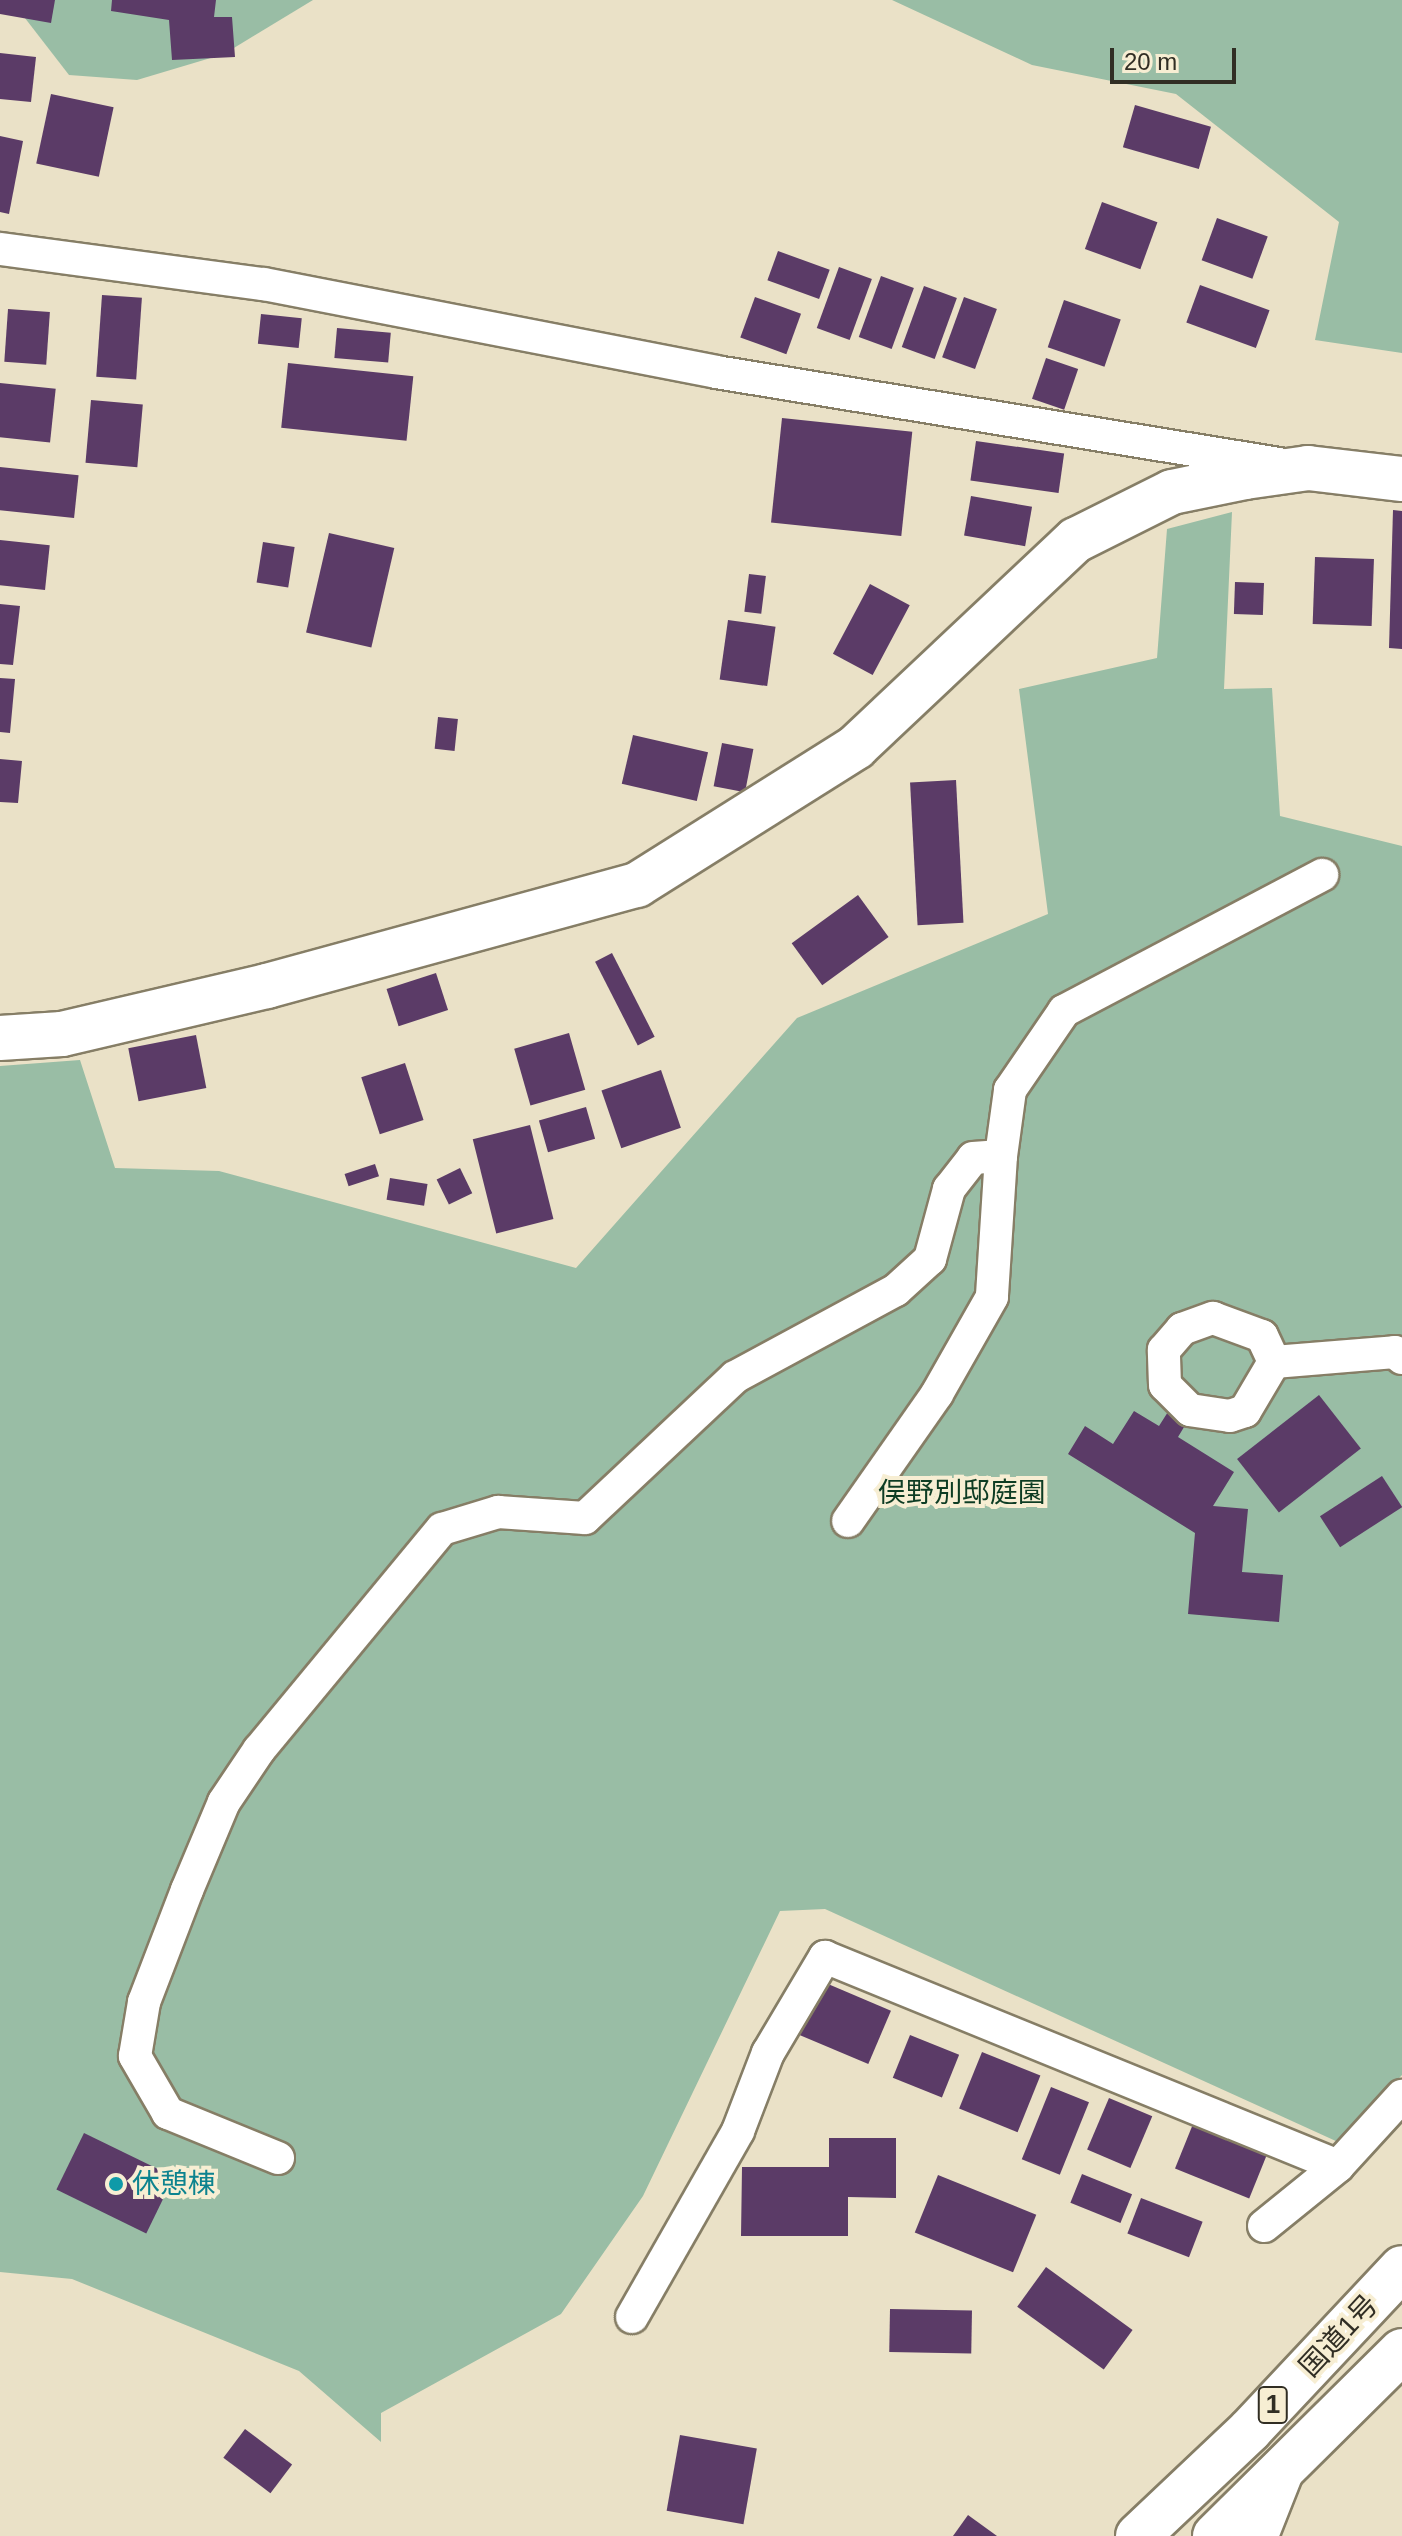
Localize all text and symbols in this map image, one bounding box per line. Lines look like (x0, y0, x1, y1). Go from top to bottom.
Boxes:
scale bar (1114, 32, 1240, 82)
text: 20 m (1124, 48, 1177, 75)
park label: 俣野別邸庭園 (878, 1476, 1046, 1510)
place label: 休憩棟 (132, 2167, 216, 2201)
marker: 休憩棟 (107, 2175, 125, 2193)
street label: 国道1号 (1293, 2288, 1385, 2384)
road number: 1 (1257, 2383, 1289, 2427)

